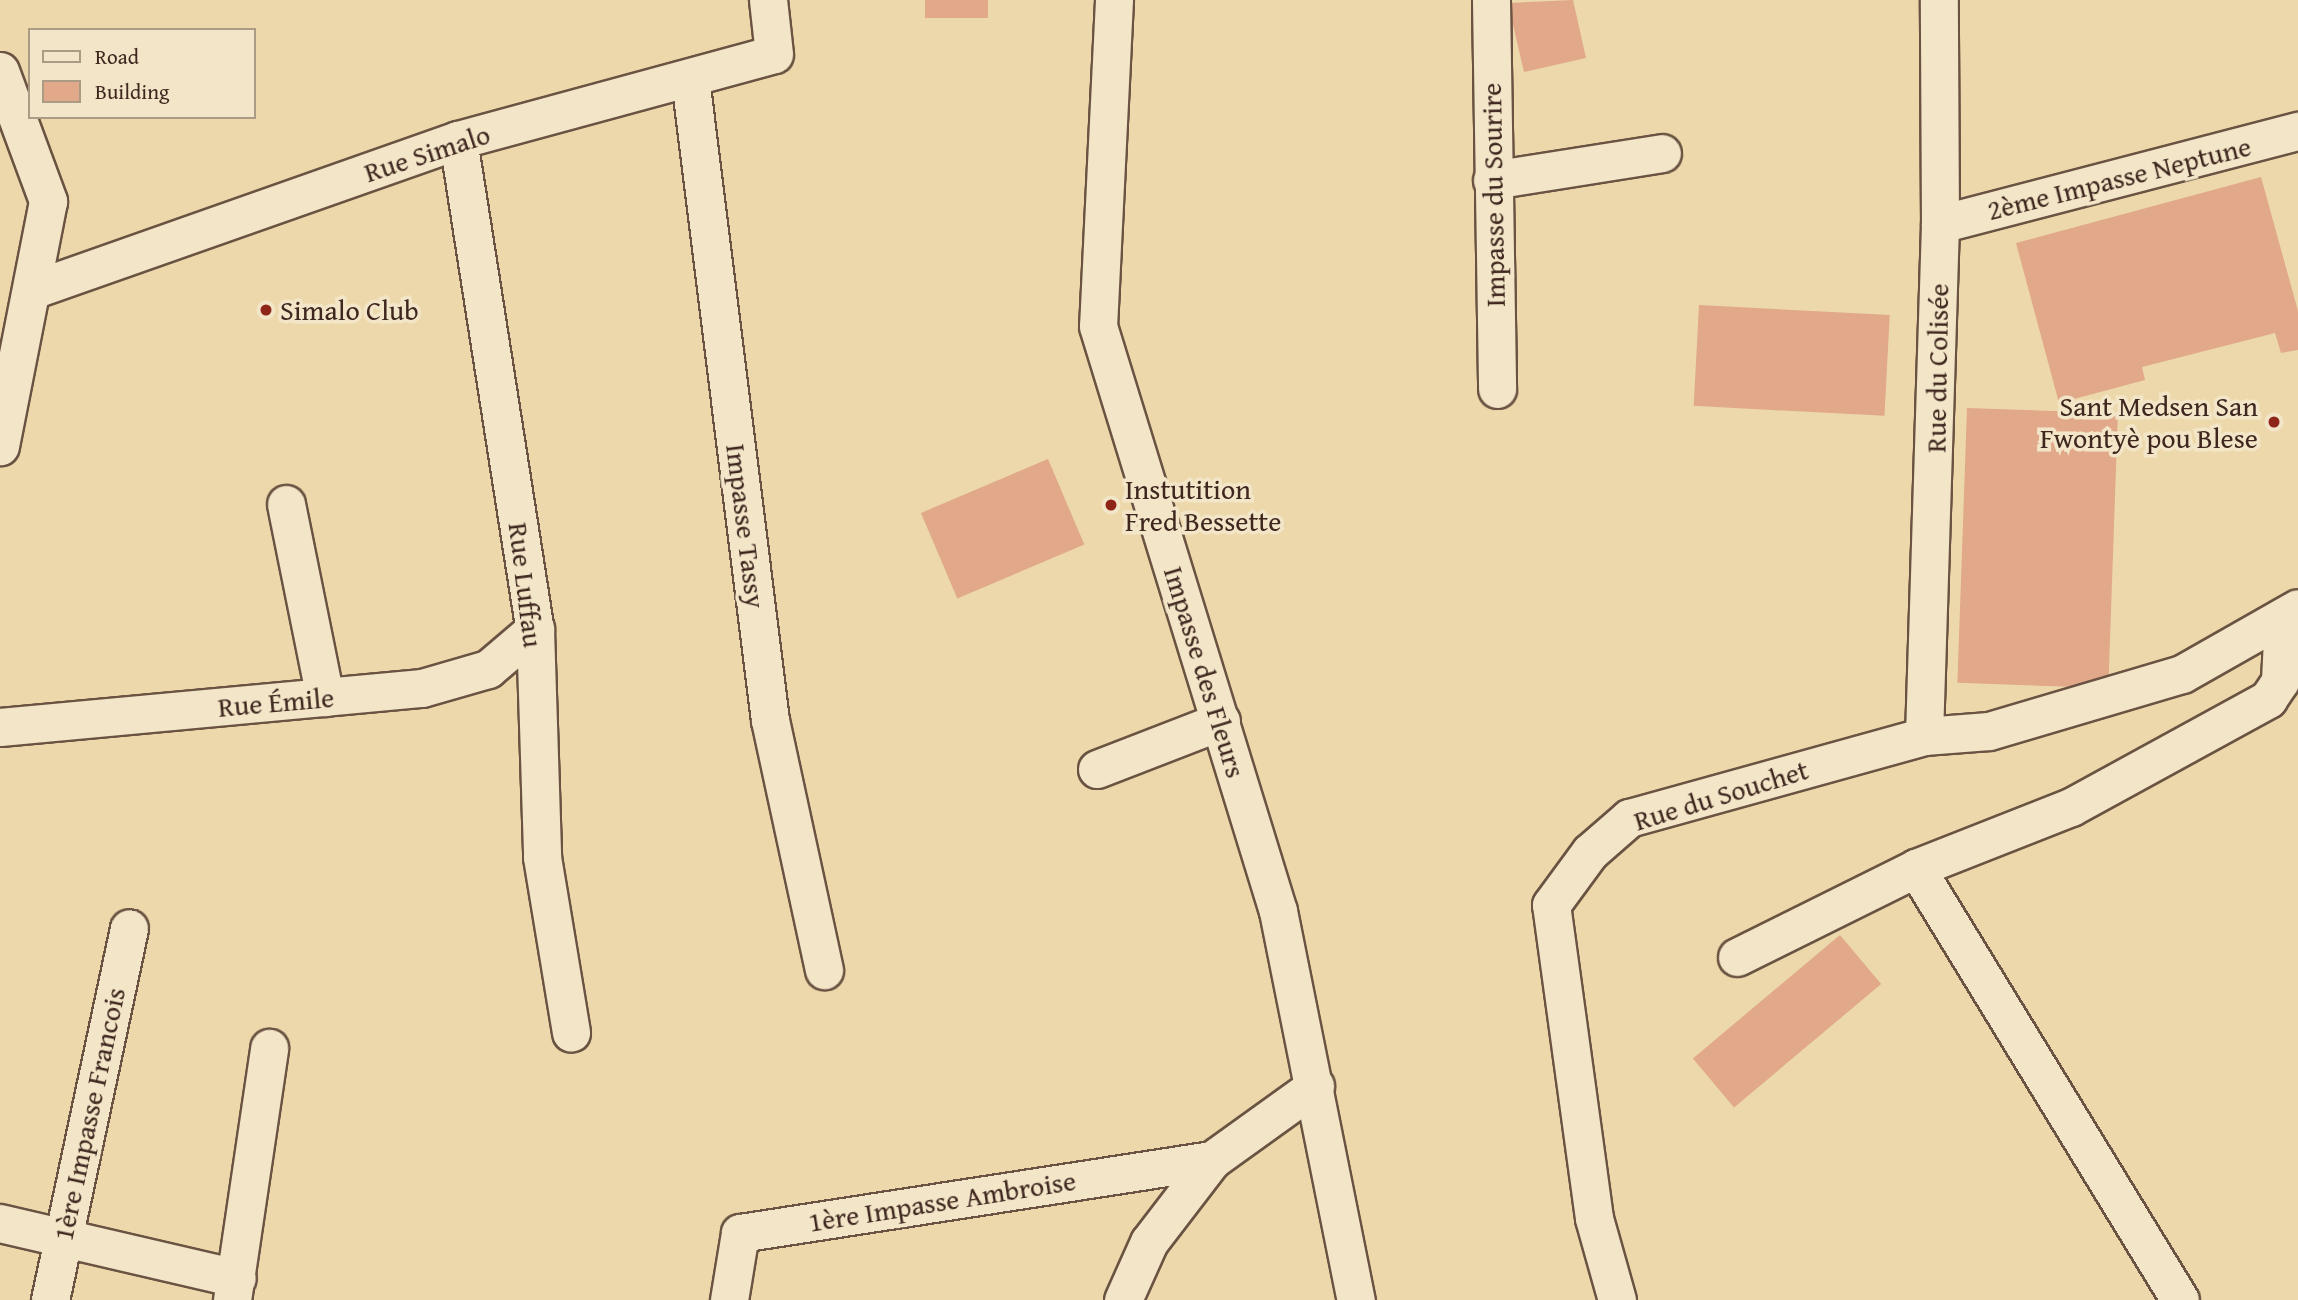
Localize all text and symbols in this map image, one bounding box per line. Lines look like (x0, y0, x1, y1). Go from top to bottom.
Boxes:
legend (28, 28, 256, 119)
text: Road (95, 41, 139, 72)
text: Building (95, 76, 169, 107)
street label: Impasse du Sourire (1474, 83, 1512, 307)
street label: Rue Simalo (360, 117, 494, 189)
street label: 2ème Impasse Neptune (1984, 129, 2254, 227)
street label: Rue du Colisée (1919, 283, 1955, 453)
place label: Simalo Club (280, 293, 419, 327)
marker: Simalo Club (258, 302, 274, 318)
place label: Sant Medsen San Fwontyè pou Blese (2040, 389, 2258, 455)
marker: Sant Medsen San Fwontyè pou Blese (2264, 412, 2284, 432)
street label: Impasse Tassy (719, 442, 773, 610)
place label: Instutition Fred Bessette (1125, 472, 1281, 538)
marker: Instutition Fred Bessette (1103, 497, 1119, 513)
street label: Rue Luffau (502, 521, 550, 649)
street label: Impasse des Fleurs (1157, 562, 1253, 782)
street label: Rue Émile (217, 680, 335, 724)
street label: Rue du Souchet (1630, 753, 1812, 837)
street label: 1ère Impasse Francois (46, 984, 132, 1244)
street label: 1ère Impasse Ambroise (806, 1163, 1078, 1239)

